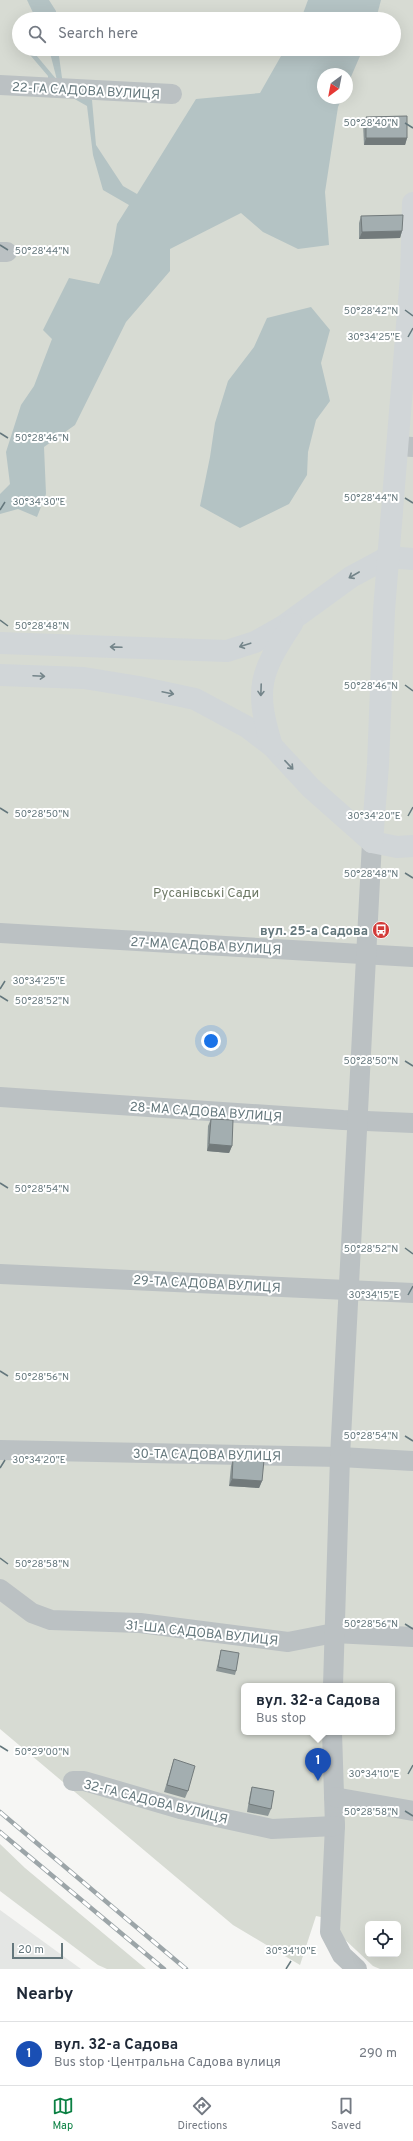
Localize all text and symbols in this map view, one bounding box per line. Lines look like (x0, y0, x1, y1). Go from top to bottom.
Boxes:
search box (12, 12, 401, 56)
icon: search (26, 23, 48, 45)
text: Search here (58, 25, 138, 44)
north arrow (317, 68, 353, 104)
street label: 22-ГА САДОВА ВУЛИЦЯ (11, 80, 160, 104)
text: 50°28'40"N (344, 117, 398, 130)
text: 50°28'44"N (15, 245, 69, 258)
text: 50°28'42"N (344, 305, 398, 318)
text: 30°34'25"E (347, 331, 401, 344)
text: 50°28'46"N (15, 432, 69, 445)
text: 50°28'44"N (344, 492, 398, 505)
text: 30°34'30"E (12, 496, 66, 509)
one-way arrow (348, 572, 360, 580)
text: 50°28'48"N (15, 620, 69, 633)
one-way arrow (239, 642, 252, 649)
one-way arrow (110, 643, 123, 651)
one-way arrow (32, 672, 45, 680)
text: 50°28'46"N (344, 680, 398, 693)
one-way arrow (258, 683, 265, 696)
one-way arrow (161, 689, 174, 697)
one-way arrow (284, 760, 294, 770)
text: 50°28'50"N (15, 808, 69, 821)
text: 30°34'20"E (347, 810, 401, 823)
text: 50°28'48"N (344, 868, 398, 881)
park label: Русанівські Сади (153, 886, 259, 902)
bus stop icon: вул. 25-а Садова (371, 920, 391, 940)
place label: вул. 25-а Садова (260, 924, 368, 940)
street label: 27-МА САДОВА ВУЛИЦЯ (130, 935, 282, 959)
text: 30°34'25"E (12, 975, 66, 988)
text: 50°28'52"N (15, 995, 69, 1008)
your location (201, 1031, 221, 1051)
text: 50°28'50"N (344, 1055, 398, 1068)
street label: 28-МА САДОВА ВУЛИЦЯ (129, 1100, 283, 1126)
text: 50°28'54"N (15, 1183, 69, 1196)
text: 50°28'52"N (344, 1243, 398, 1256)
street label: 29-ТА САДОВА ВУЛИЦЯ (133, 1273, 281, 1297)
text: 30°34'15"E (349, 1289, 399, 1302)
text: 50°28'56"N (15, 1371, 69, 1384)
text: 50°28'54"N (344, 1430, 398, 1443)
street label: 30-ТА САДОВА ВУЛИЦЯ (133, 1447, 281, 1465)
text: 30°34'20"E (12, 1454, 66, 1467)
text: 50°28'58"N (15, 1558, 69, 1571)
street label: 31-ША САДОВА ВУЛИЦЯ (125, 1618, 279, 1650)
text: 50°28'56"N (344, 1618, 398, 1631)
popup (241, 1683, 395, 1735)
text: вул. 32-а Садова (256, 1692, 380, 1711)
text: Bus stop (256, 1711, 306, 1727)
text: 50°29'00"N (15, 1746, 69, 1759)
pin: 1 (305, 1748, 331, 1781)
text: 30°34'10"E (349, 1768, 399, 1781)
street label: 32-ГА САДОВА ВУЛИЦЯ (82, 1777, 229, 1829)
text: 50°28'58"N (344, 1806, 398, 1819)
map controls (365, 1921, 401, 1957)
button: locate (365, 1921, 401, 1957)
scale bar (12, 1941, 63, 1960)
text: 20 m (18, 1943, 44, 1957)
text: 30°34'10"E (266, 1945, 316, 1958)
text: Nearby (16, 1984, 73, 2006)
text: вул. 32-а Садова (54, 2036, 178, 2055)
text: 1 (26, 2046, 32, 2062)
text: 290 m (359, 2046, 397, 2062)
text: Bus stop · Центральна Садова вулиця (54, 2055, 281, 2071)
tab: Map (52, 2095, 74, 2133)
tab: Directions (177, 2095, 227, 2133)
tab: Saved (331, 2095, 361, 2133)

